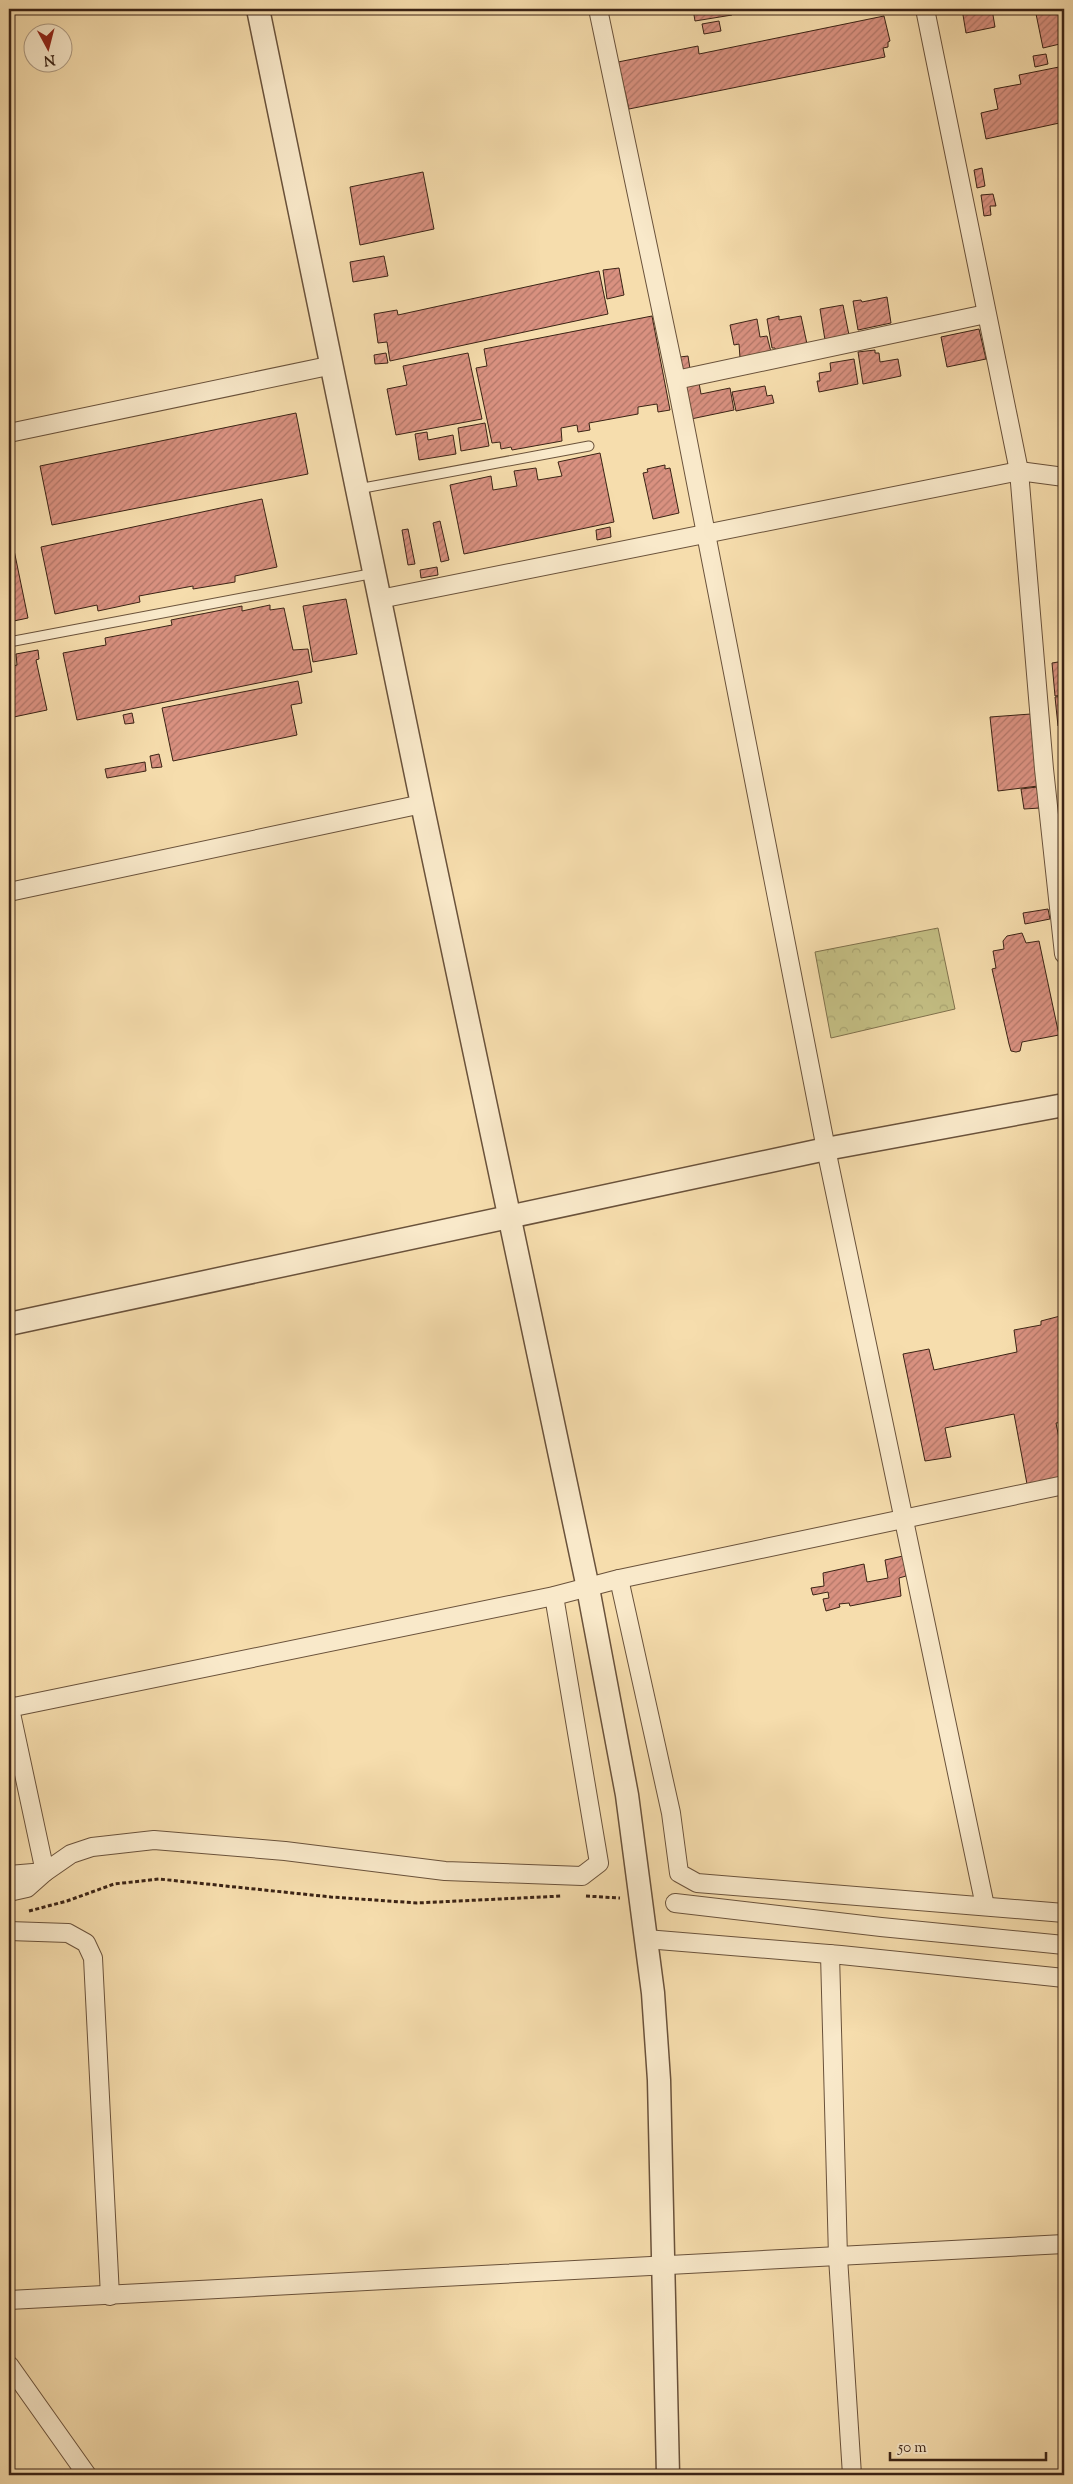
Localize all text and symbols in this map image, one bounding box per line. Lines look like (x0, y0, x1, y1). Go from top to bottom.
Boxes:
north arrow (22, 22, 72, 72)
text: N (43, 48, 56, 70)
scale bar (890, 2429, 1047, 2461)
text: 50 m (897, 2438, 927, 2459)

